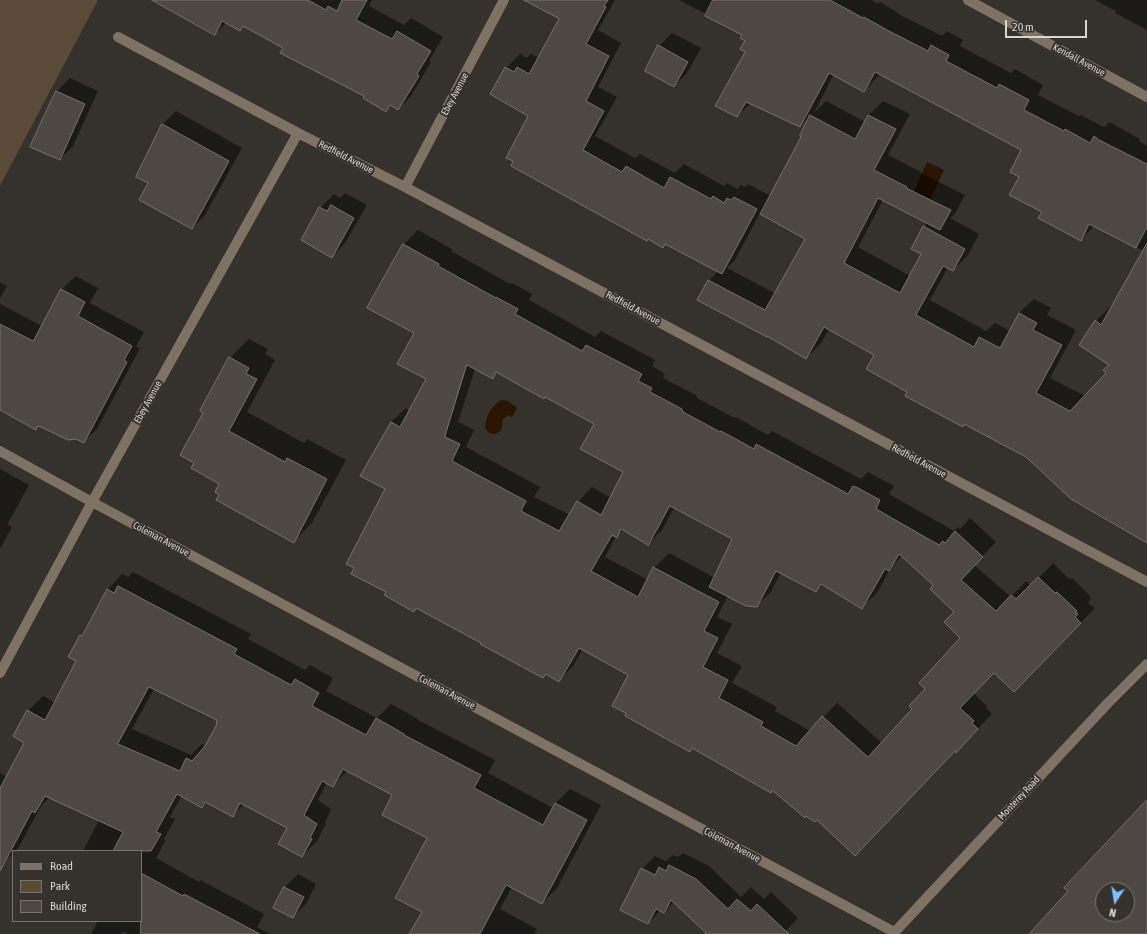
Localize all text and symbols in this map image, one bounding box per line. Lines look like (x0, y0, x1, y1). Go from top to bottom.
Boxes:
scale bar (1007, 12, 1089, 38)
text: 20 m (1012, 20, 1034, 34)
street label: Kendall Avenue (1051, 41, 1107, 79)
street label: Ebey Avenue (439, 71, 471, 117)
street label: Redfield Avenue (316, 138, 376, 176)
street label: Redfield Avenue (604, 289, 662, 327)
street label: Ebey Avenue (131, 379, 165, 425)
street label: Redfield Avenue (890, 442, 948, 480)
street label: Coleman Avenue (131, 519, 191, 559)
street label: Coleman Avenue (417, 672, 477, 712)
street label: Monterey Road (996, 774, 1042, 822)
street label: Coleman Avenue (702, 825, 762, 865)
legend (12, 850, 142, 922)
text: Road (50, 859, 73, 873)
text: Park (50, 879, 70, 893)
north arrow (1095, 882, 1135, 922)
text: Building (50, 899, 87, 913)
text: N (1108, 906, 1117, 919)

